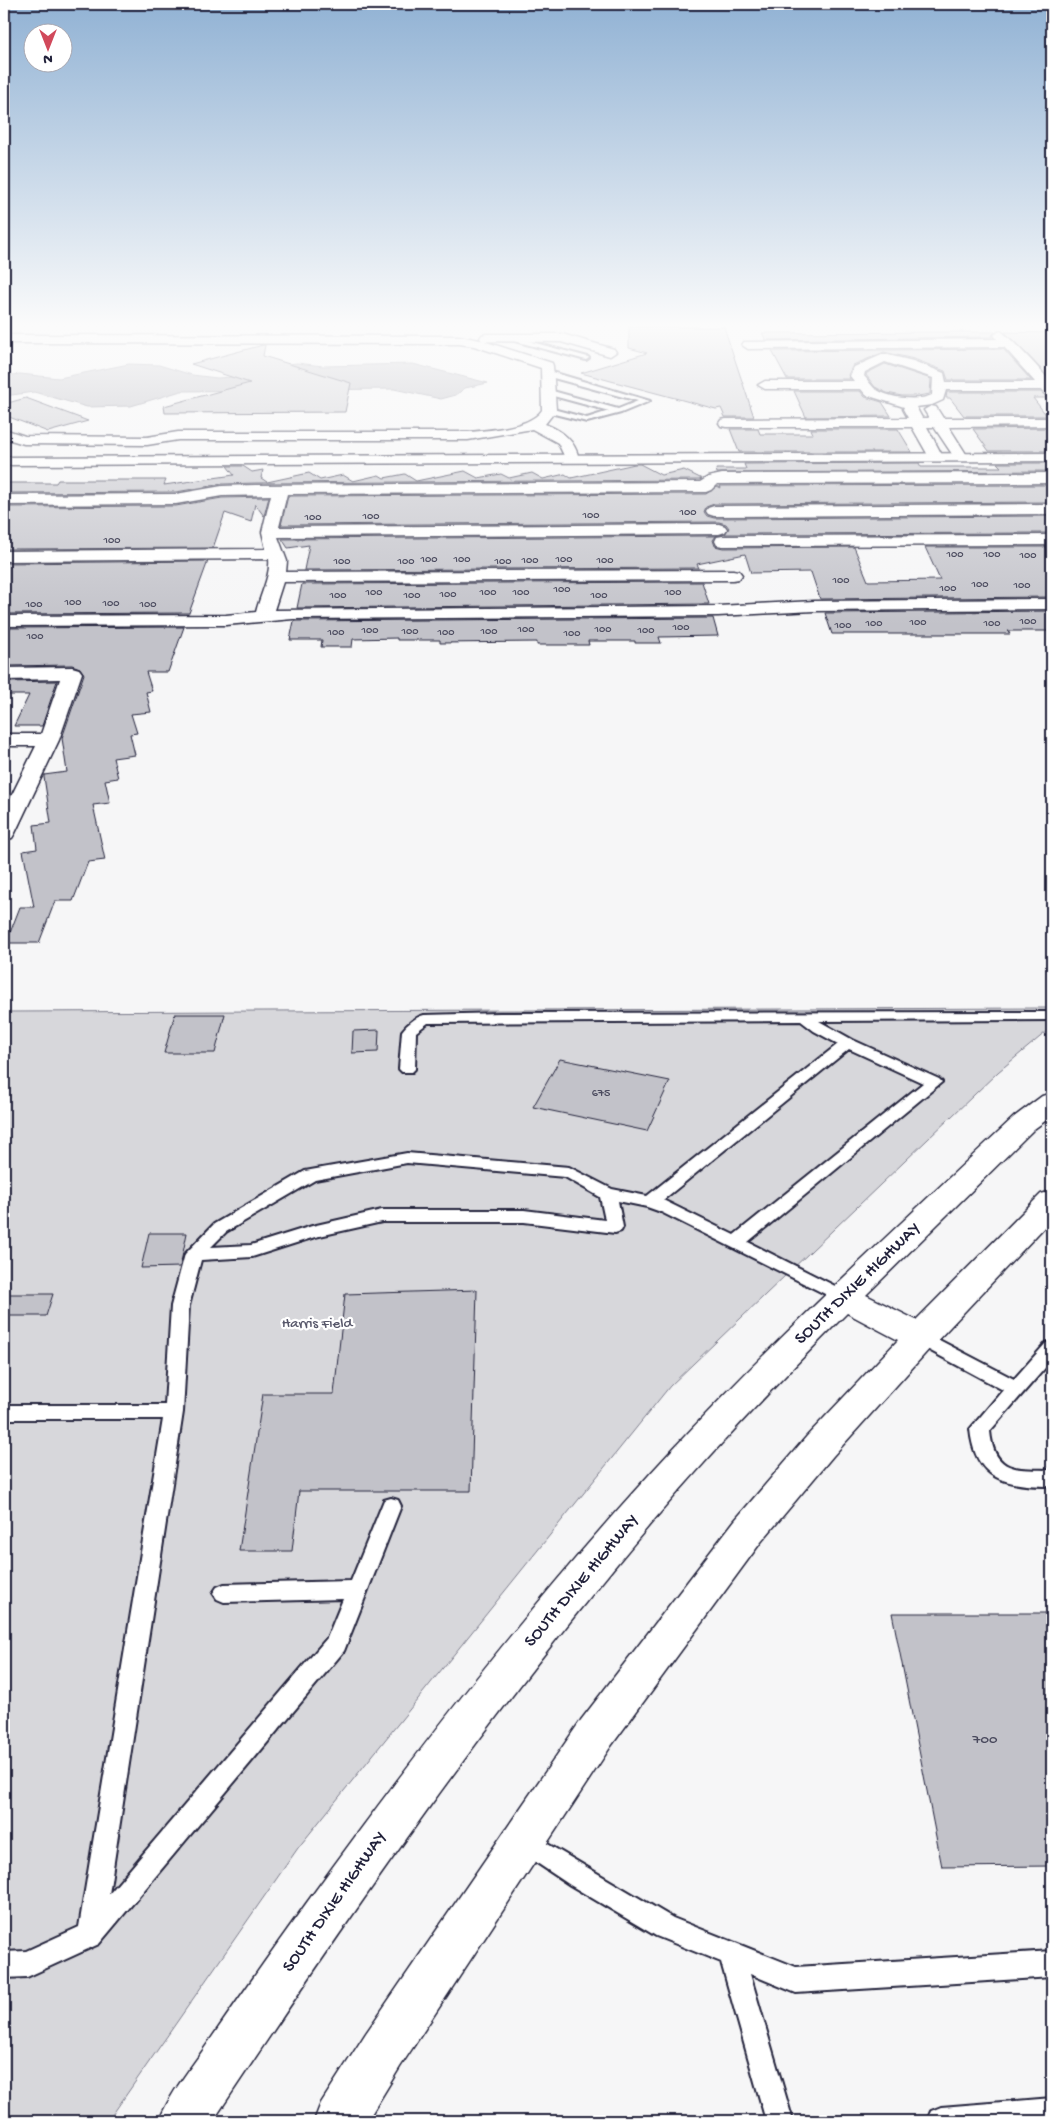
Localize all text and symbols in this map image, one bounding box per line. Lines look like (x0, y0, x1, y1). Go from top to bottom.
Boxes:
north arrow (22, 22, 72, 72)
text: N (43, 50, 53, 67)
house number: 100 (679, 507, 696, 519)
house number: 100 (582, 510, 599, 522)
house number: 100 (362, 511, 379, 523)
house number: 100 (304, 512, 321, 524)
house number: 100 (103, 535, 120, 547)
house number: 100 (946, 549, 963, 561)
house number: 100 (983, 549, 1000, 561)
house number: 100 (1019, 550, 1036, 562)
house number: 100 (420, 554, 437, 566)
house number: 100 (453, 554, 470, 566)
house number: 100 (555, 554, 572, 566)
house number: 100 (521, 555, 538, 567)
house number: 100 (596, 555, 613, 567)
house number: 100 (333, 556, 350, 568)
house number: 100 (397, 556, 414, 568)
house number: 100 (494, 556, 511, 568)
house number: 100 (832, 575, 849, 587)
house number: 100 (971, 579, 988, 591)
house number: 100 (1013, 580, 1030, 592)
house number: 100 (939, 583, 956, 595)
house number: 100 (553, 584, 570, 596)
house number: 100 (365, 587, 382, 599)
house number: 100 (479, 587, 496, 599)
house number: 100 (512, 587, 529, 599)
house number: 100 (664, 587, 681, 599)
house number: 100 (439, 589, 456, 601)
house number: 100 (329, 590, 346, 602)
house number: 100 (403, 590, 420, 602)
house number: 100 (590, 590, 607, 602)
house number: 100 (64, 597, 81, 609)
house number: 100 (102, 598, 119, 610)
house number: 100 (25, 599, 42, 611)
house number: 100 (139, 599, 156, 611)
house number: 100 (1019, 616, 1036, 628)
house number: 100 (909, 617, 926, 629)
house number: 100 (865, 618, 882, 630)
house number: 100 (983, 618, 1000, 630)
house number: 100 (834, 620, 851, 632)
house number: 100 (672, 622, 689, 634)
house number: 100 (517, 624, 534, 636)
house number: 100 (594, 624, 611, 636)
house number: 100 (361, 625, 378, 637)
house number: 100 (637, 625, 654, 637)
house number: 100 (401, 626, 418, 638)
house number: 100 (480, 626, 497, 638)
house number: 100 (327, 627, 344, 639)
house number: 100 (437, 627, 454, 639)
house number: 100 (563, 628, 580, 640)
house number: 100 (26, 631, 43, 643)
house number: 675 (592, 1087, 610, 1101)
street label: SOUTH DIXIE HIGHWAY (791, 1218, 925, 1350)
park label: Harris Field (282, 1315, 354, 1333)
street label: SOUTH DIXIE HIGHWAY (520, 1510, 644, 1652)
house number: 700 (972, 1731, 998, 1749)
street label: SOUTH DIXIE HIGHWAY (279, 1828, 391, 1976)

